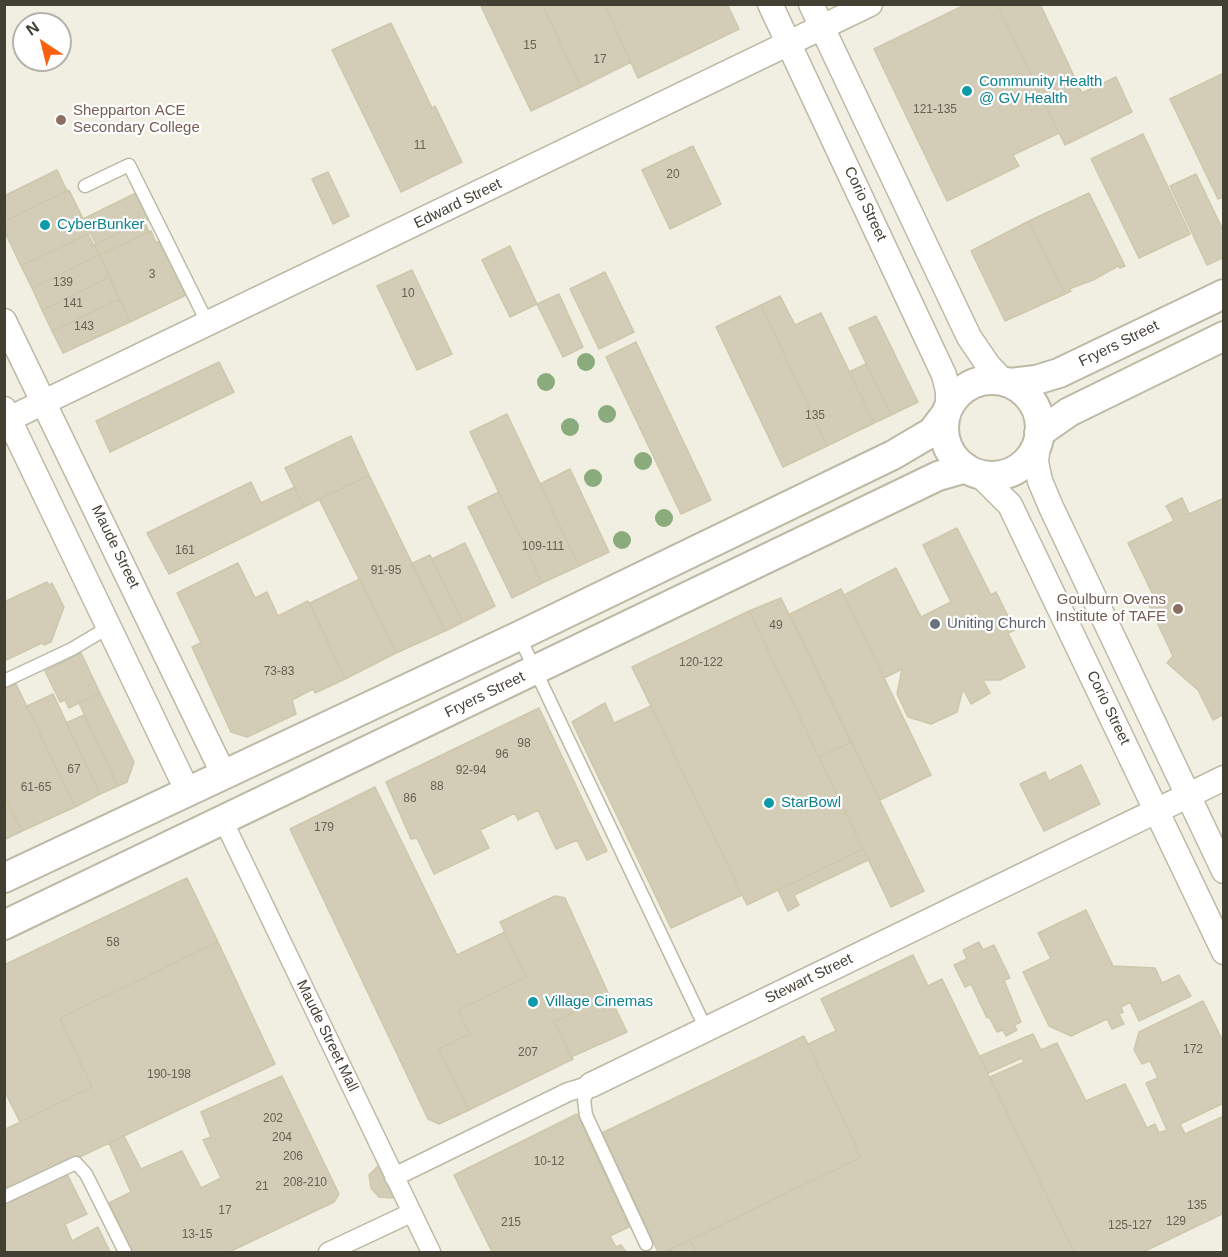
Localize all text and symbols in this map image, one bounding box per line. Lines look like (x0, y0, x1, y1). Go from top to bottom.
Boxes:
north arrow (12, 12, 72, 72)
text: N (23, 18, 42, 39)
house number: 15 (523, 39, 537, 53)
house number: 17 (593, 53, 607, 67)
place label: Community Health @ GV Health (979, 73, 1102, 108)
marker: Community Health @ GV Health (960, 84, 974, 98)
place label: Shepparton ACE Secondary College (73, 102, 200, 137)
house number: 121-135 (913, 103, 957, 117)
marker: Shepparton ACE Secondary College (54, 113, 68, 127)
house number: 11 (414, 139, 426, 153)
street label: Corio Street (840, 164, 890, 244)
house number: 20 (666, 168, 680, 182)
street label: Edward Street (411, 175, 505, 233)
place label: CyberBunker (57, 216, 145, 234)
marker: CyberBunker (38, 218, 52, 232)
house number: 3 (149, 268, 155, 282)
house number: 139 (53, 276, 73, 290)
house number: 10 (401, 287, 415, 301)
house number: 141 (63, 297, 83, 311)
street label: Fryers Street (1076, 317, 1162, 371)
house number: 143 (74, 320, 94, 334)
house number: 135 (805, 409, 825, 423)
street label: Maude Street (87, 503, 143, 591)
house number: 109-111 (522, 540, 564, 554)
house number: 161 (175, 544, 195, 558)
house number: 91-95 (371, 564, 401, 578)
place label: Goulburn Ovens Institute of TAFE (1055, 591, 1166, 626)
marker: Goulburn Ovens Institute of TAFE (1171, 602, 1185, 616)
place label: Uniting Church (947, 615, 1046, 633)
marker: Uniting Church (928, 617, 942, 631)
house number: 49 (769, 619, 783, 633)
house number: 120-122 (679, 656, 723, 670)
house number: 73-83 (264, 665, 294, 679)
street label: Fryers Street (442, 668, 528, 722)
street label: Corio Street (1082, 668, 1134, 748)
house number: 98 (517, 737, 531, 751)
house number: 96 (495, 748, 509, 762)
house number: 67 (67, 763, 81, 777)
house number: 92-94 (456, 764, 486, 778)
house number: 88 (430, 780, 444, 794)
house number: 61-65 (21, 781, 51, 795)
house number: 86 (403, 792, 417, 806)
place label: StarBowl (781, 794, 841, 812)
marker: StarBowl (762, 796, 776, 810)
house number: 179 (314, 821, 334, 835)
house number: 58 (106, 936, 120, 950)
street label: Stewart Street (762, 950, 856, 1008)
street label: Maude Street Mall (292, 977, 362, 1095)
place label: Village Cinemas (545, 993, 653, 1011)
marker: Village Cinemas (526, 995, 540, 1009)
house number: 172 (1183, 1043, 1203, 1057)
house number: 207 (518, 1046, 538, 1060)
house number: 190-198 (147, 1068, 191, 1082)
house number: 202 (263, 1112, 283, 1126)
house number: 204 (272, 1131, 292, 1145)
house number: 206 (283, 1150, 303, 1164)
house number: 10-12 (534, 1155, 564, 1169)
house number: 208-210 (283, 1176, 327, 1190)
house number: 21 (255, 1180, 269, 1194)
house number: 135 (1187, 1199, 1207, 1213)
house number: 17 (218, 1204, 232, 1218)
house number: 129 (1166, 1215, 1186, 1229)
house number: 215 (501, 1216, 521, 1230)
house number: 125-127 (1108, 1219, 1152, 1233)
house number: 13-15 (182, 1228, 212, 1242)

